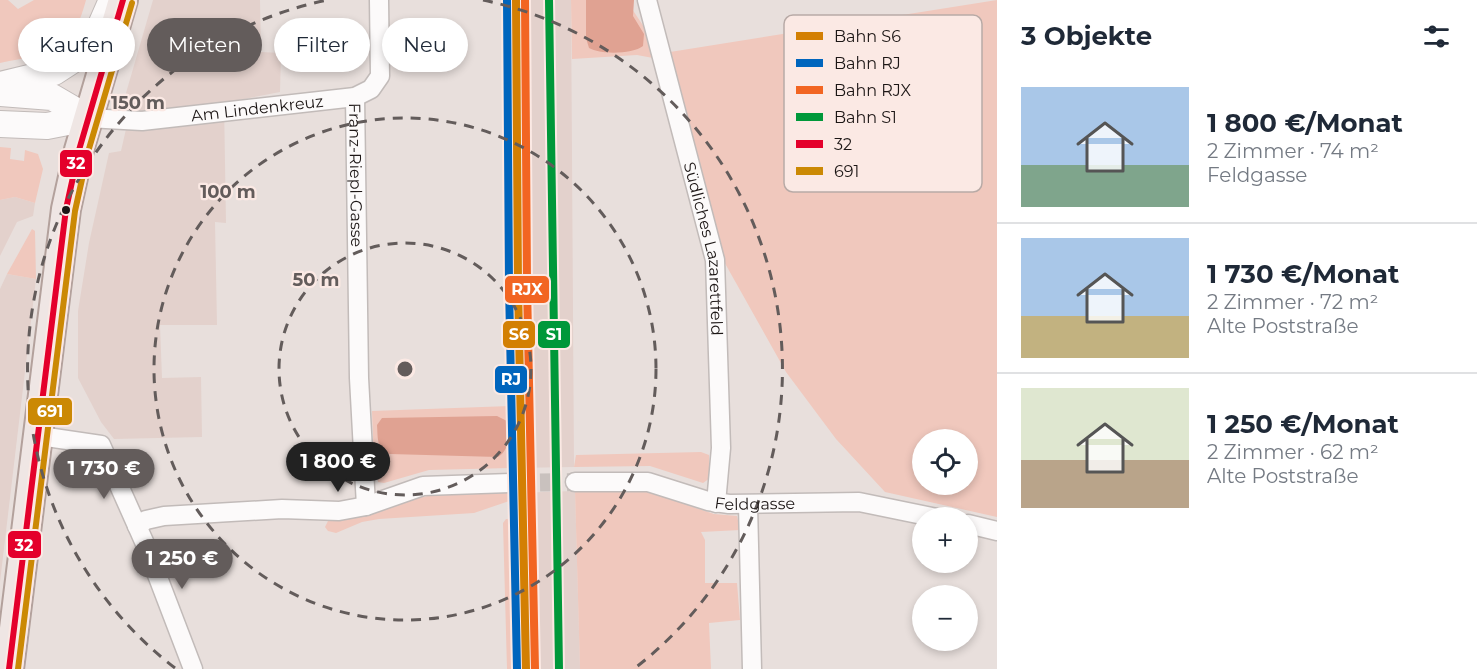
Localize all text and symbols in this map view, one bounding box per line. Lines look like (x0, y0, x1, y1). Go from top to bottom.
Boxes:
legend (784, 15, 982, 192)
chip: Kaufen (18, 18, 135, 72)
chip: Mieten (147, 18, 262, 72)
chip: Filter (274, 18, 370, 72)
chip: Neu (382, 18, 468, 72)
text: 3 Objekte (1021, 20, 1152, 52)
icon: filters (1420, 20, 1453, 53)
text: Bahn S6 (834, 27, 901, 46)
text: Bahn RJ (834, 54, 901, 73)
text: Bahn RJX (834, 81, 912, 100)
text: 150 m (111, 92, 165, 114)
street label: Am Lindenkreuz (190, 92, 324, 125)
street label: Franz-Riepl-Gasse (345, 103, 366, 247)
text: 1 800 €/Monat (1207, 107, 1403, 139)
text: Bahn S1 (834, 108, 897, 127)
icon: home (1069, 111, 1141, 183)
text: 32 (834, 135, 852, 154)
text: 2 Zimmer · 74 m² (1207, 139, 1379, 163)
line badge: 32 (59, 149, 93, 178)
text: 32 (66, 154, 85, 173)
street label: Südliches Lazarettfeld (680, 160, 726, 336)
text: 691 (834, 162, 859, 181)
text: Feldgasse (1207, 163, 1307, 187)
text: 100 m (200, 181, 256, 203)
unlabelled marker (60, 204, 72, 216)
text: 1 730 €/Monat (1207, 258, 1399, 290)
icon: home (1069, 262, 1141, 334)
text: 50 m (293, 269, 339, 291)
line badge: RJX (504, 275, 550, 304)
text: RJX (511, 280, 543, 299)
text: 2 Zimmer · 72 m² (1207, 290, 1378, 314)
text: Alte Poststraße (1207, 314, 1358, 338)
line badge: S6 (502, 320, 536, 349)
line badge: S1 (537, 320, 571, 349)
text: S6 (509, 325, 529, 344)
text: S1 (546, 325, 562, 344)
centre of rings (395, 359, 415, 379)
line badge: RJ (494, 365, 528, 394)
text: RJ (501, 370, 521, 389)
line badge: 691 (27, 397, 73, 426)
text: 691 (37, 402, 63, 421)
text: 1 250 €/Monat (1207, 408, 1399, 440)
icon: home (1069, 412, 1141, 484)
map controls (912, 429, 978, 651)
button: locate (912, 429, 978, 495)
text: 2 Zimmer · 62 m² (1207, 440, 1379, 464)
pin: 1 800 € (283, 442, 393, 493)
pin: 1 730 € (49, 449, 159, 500)
text: 1 800 € (300, 449, 376, 473)
text: 1 730 € (67, 456, 141, 480)
text: Alte Poststraße (1207, 464, 1358, 488)
street label: Feldgasse (713, 493, 795, 514)
button: + (912, 507, 978, 573)
line badge: 32 (7, 530, 42, 559)
text: 32 (14, 536, 33, 555)
pin: 1 250 € (127, 539, 237, 590)
text: 1 250 € (146, 546, 218, 570)
button: − (912, 585, 978, 651)

